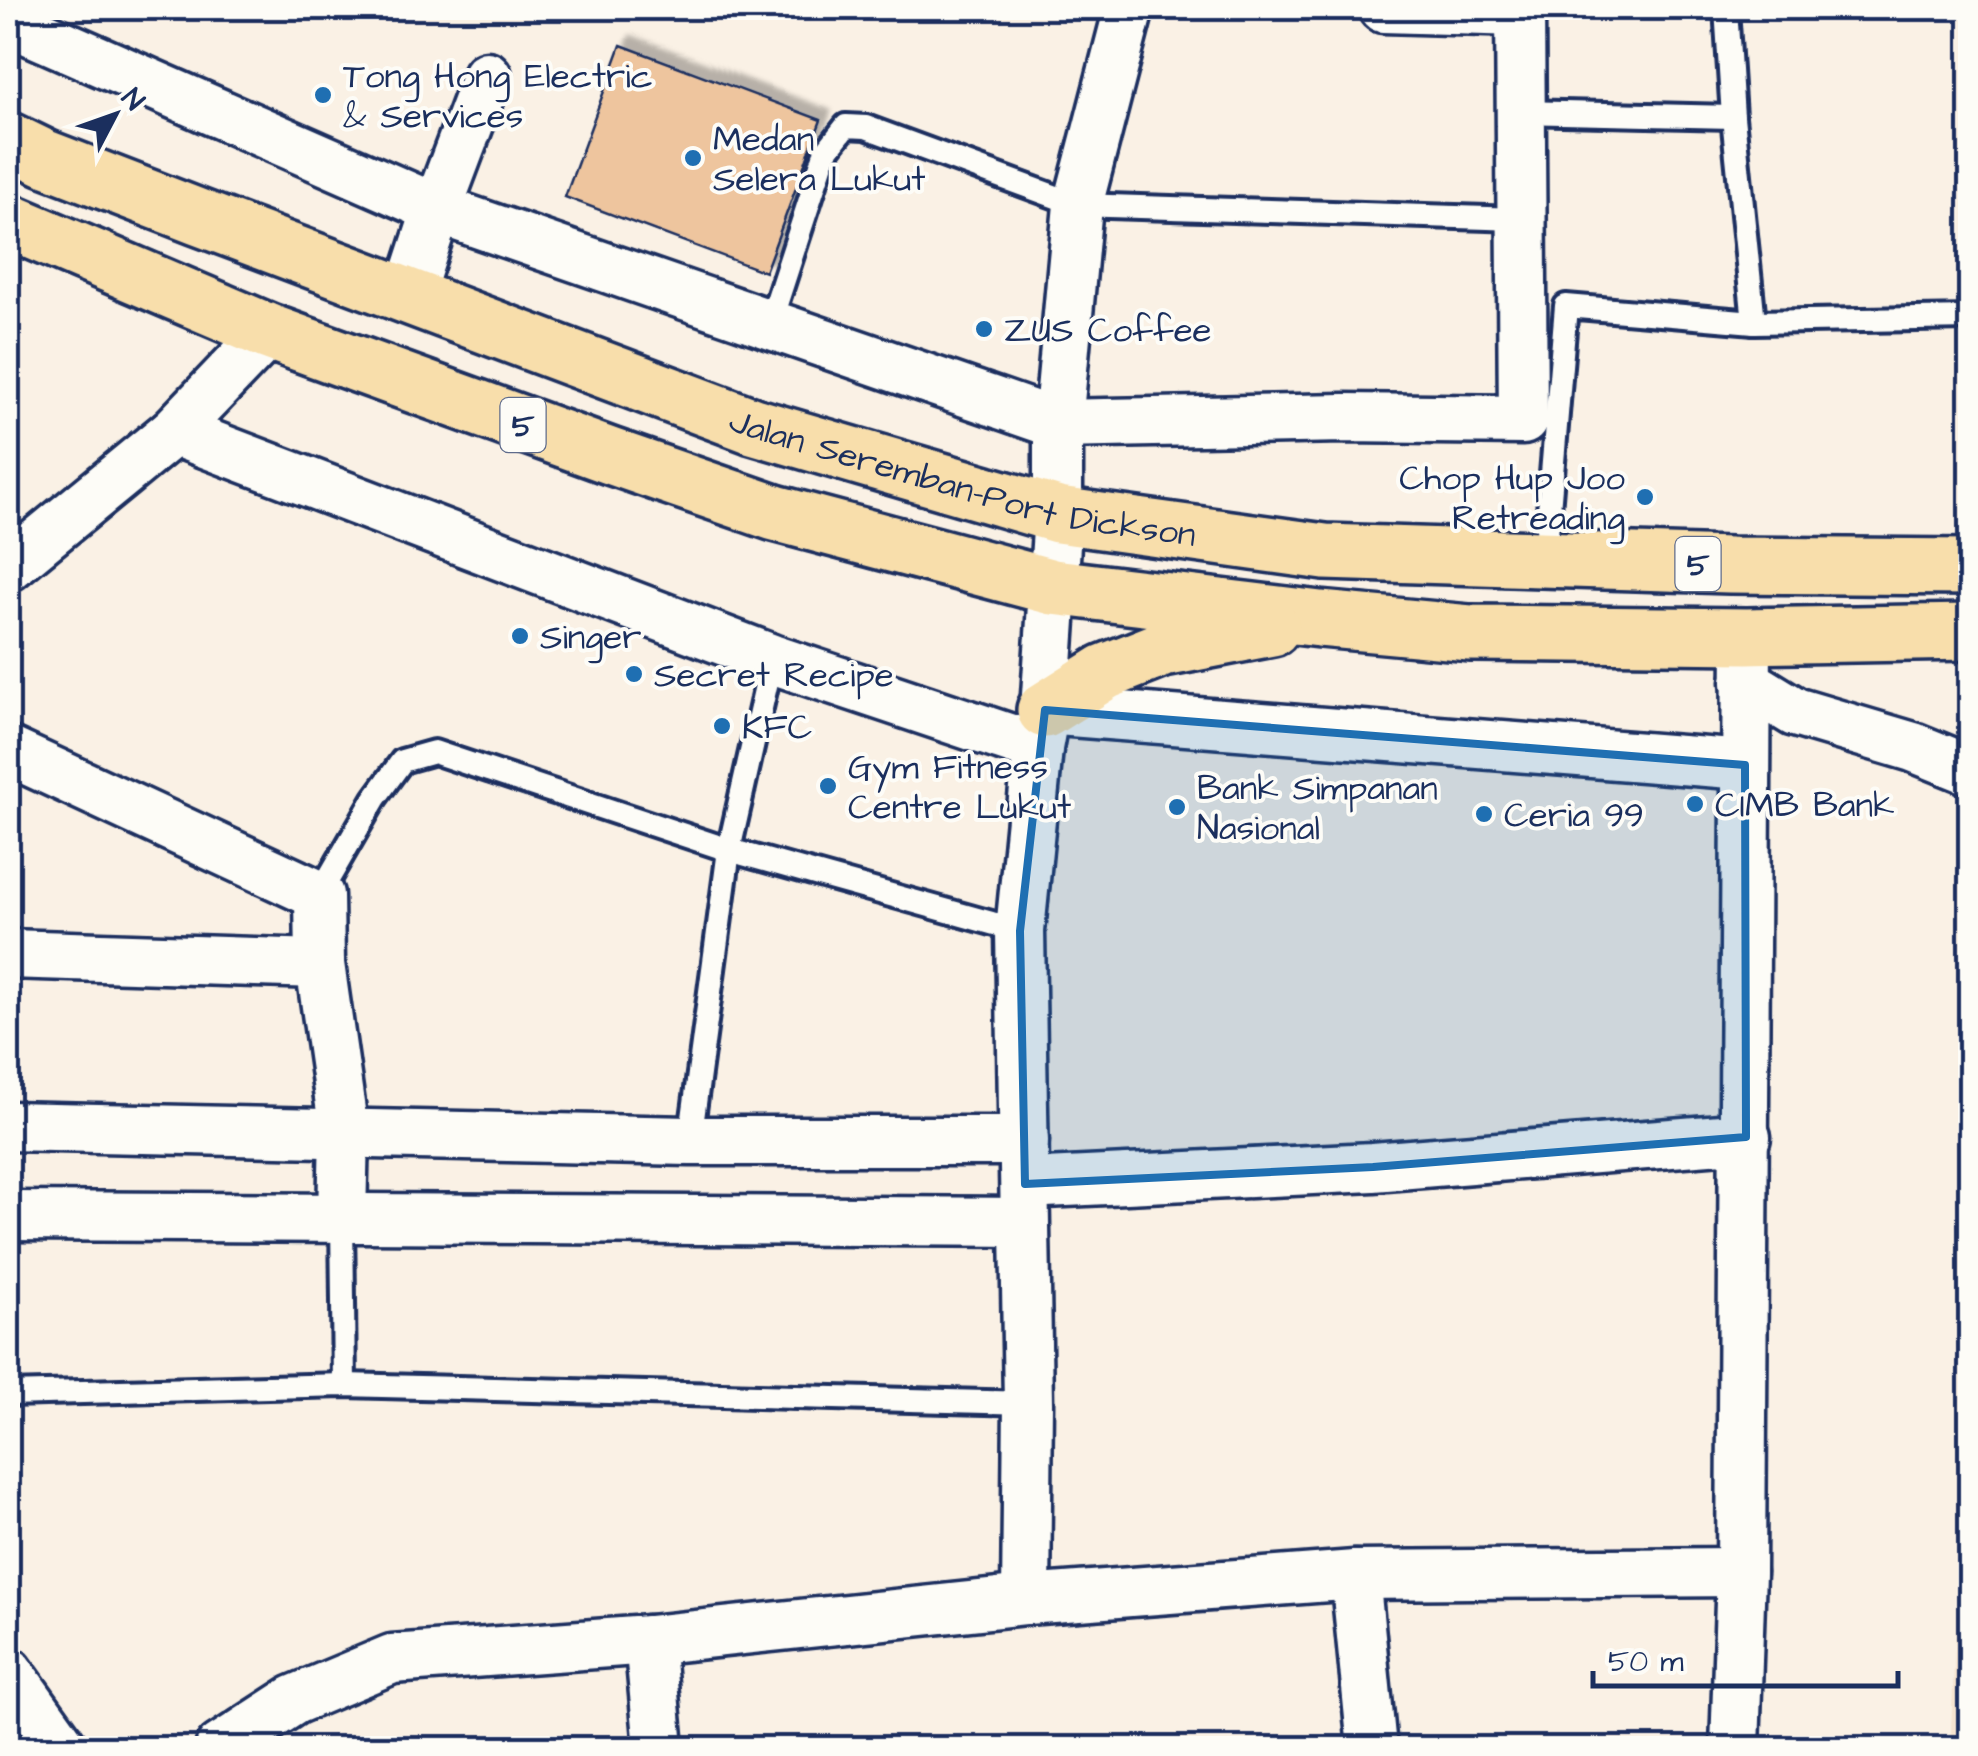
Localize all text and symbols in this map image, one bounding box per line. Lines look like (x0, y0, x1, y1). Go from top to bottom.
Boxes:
place label: Tong Hong Electric & Services (343, 52, 653, 141)
north arrow (65, 65, 165, 165)
text: N (112, 80, 154, 119)
marker: Tong Hong Electric & Services (312, 84, 334, 106)
place label: Medan Selera Lukut (713, 115, 925, 204)
marker: Medan Selera Lukut (682, 147, 704, 169)
place label: ZUS Coffee (1004, 306, 1212, 355)
marker: ZUS Coffee (973, 318, 995, 340)
street label: Jalan Seremban-Port Dickson (722, 396, 1199, 560)
road number: 5 (500, 398, 546, 452)
place label: Chop Hup Joo Retreading (1399, 454, 1625, 545)
marker: Chop Hup Joo Retreading (1634, 486, 1656, 508)
road number: 5 (1676, 537, 1720, 591)
place label: Singer (540, 613, 642, 664)
marker: Singer (509, 625, 531, 647)
place label: Secret Recipe (654, 651, 894, 700)
marker: Secret Recipe (623, 663, 645, 685)
place label: KFC (742, 703, 812, 752)
marker: KFC (711, 715, 733, 737)
place label: Gym Fitness Centre Lukut (848, 743, 1071, 832)
place label: Bank Simpanan Nasional (1197, 764, 1438, 853)
marker: Gym Fitness Centre Lukut (817, 775, 839, 797)
place label: CIMB Bank (1715, 781, 1895, 830)
place label: Ceria 99 (1504, 791, 1644, 840)
marker: CIMB Bank (1684, 793, 1706, 815)
marker: Bank Simpanan Nasional (1166, 796, 1188, 818)
marker: Ceria 99 (1473, 803, 1495, 825)
scale bar (1593, 1626, 1898, 1688)
text: 50 m (1608, 1641, 1684, 1683)

